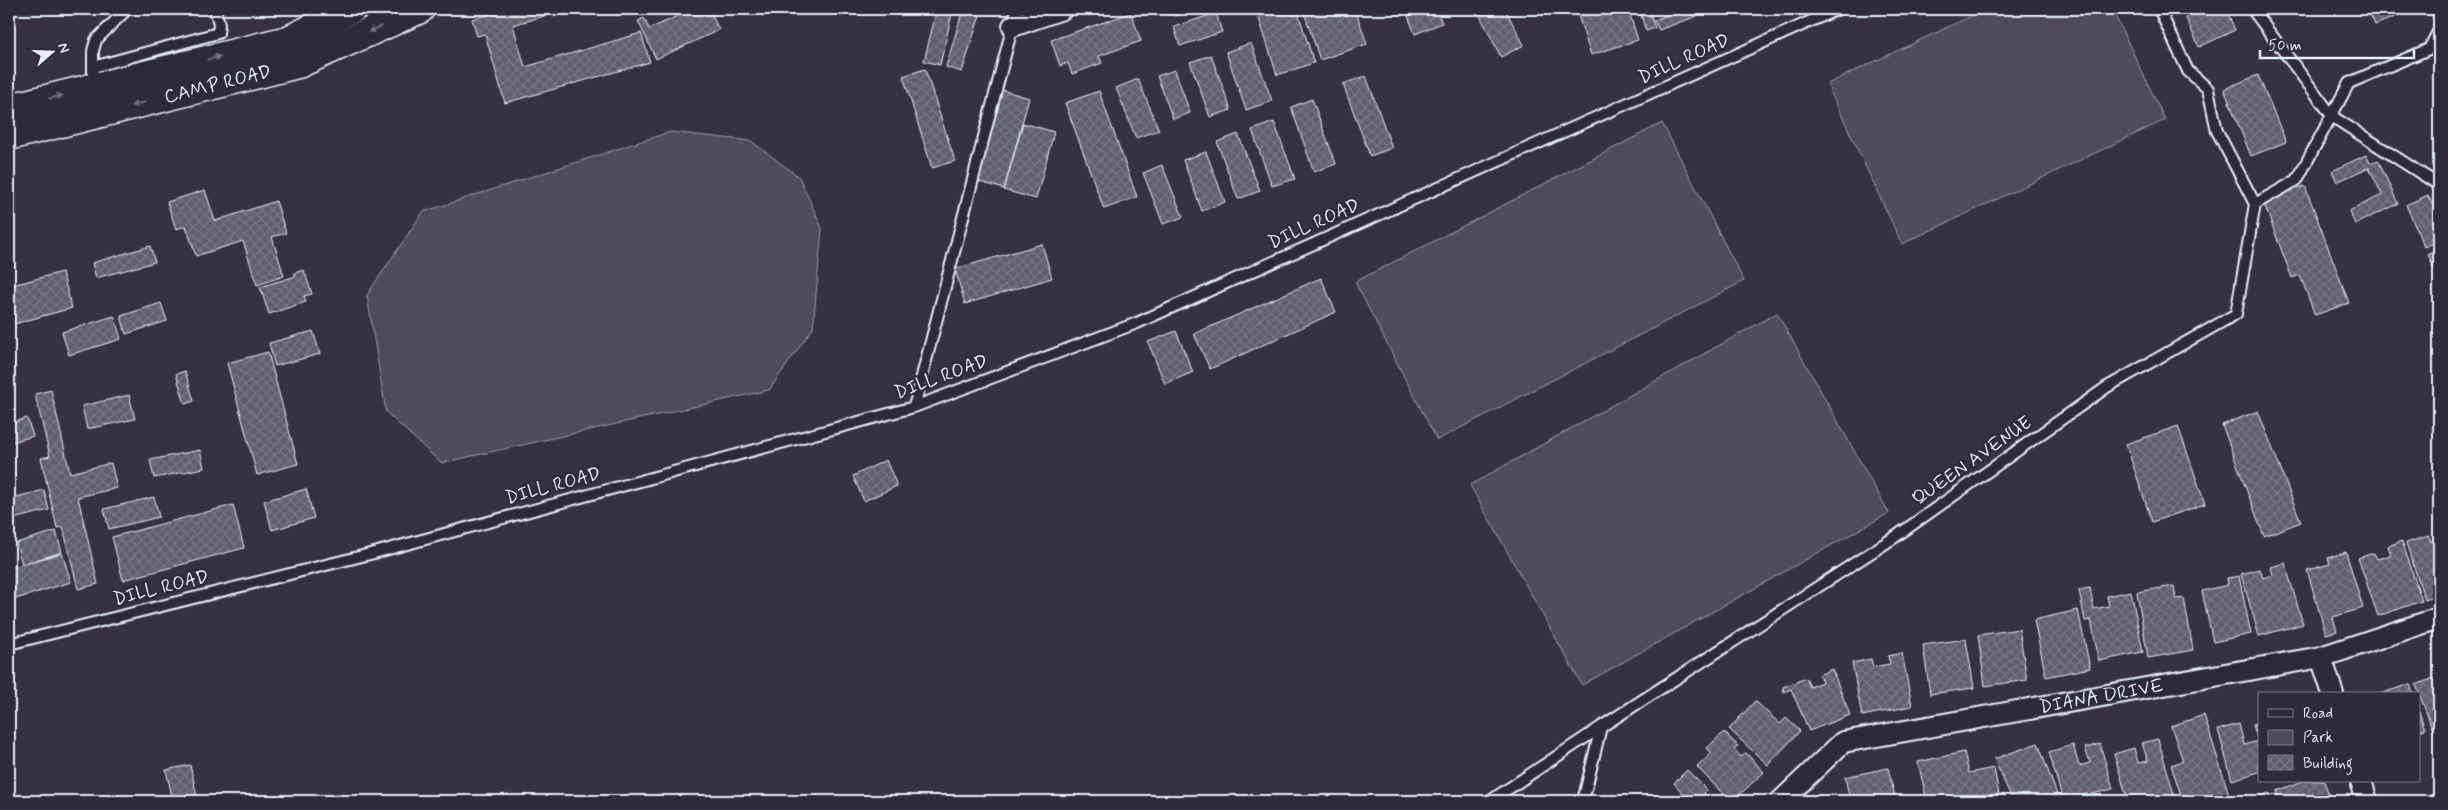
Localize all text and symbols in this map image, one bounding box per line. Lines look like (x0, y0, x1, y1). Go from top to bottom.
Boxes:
one-way arrow (368, 25, 382, 33)
north arrow (28, 28, 78, 78)
street label: DILL ROAD (1634, 28, 1734, 90)
scale bar (2260, 28, 2414, 60)
text: 50 m (2268, 36, 2302, 56)
text: N (53, 40, 73, 55)
one-way arrow (206, 54, 221, 62)
street label: CAMP ROAD (161, 59, 274, 109)
one-way arrow (49, 93, 64, 101)
one-way arrow (130, 100, 145, 108)
street label: DILL ROAD (1264, 193, 1364, 255)
street label: DILL ROAD (891, 349, 991, 405)
street label: QUEEN AVENUE (1907, 410, 2037, 512)
street label: DILL ROAD (503, 461, 603, 511)
street label: DILL ROAD (111, 564, 211, 612)
street label: DIANA DRIVE (2037, 673, 2165, 719)
legend (2258, 692, 2420, 782)
text: Road (2303, 704, 2333, 724)
text: Park (2303, 728, 2333, 748)
text: Building (2303, 754, 2353, 775)

